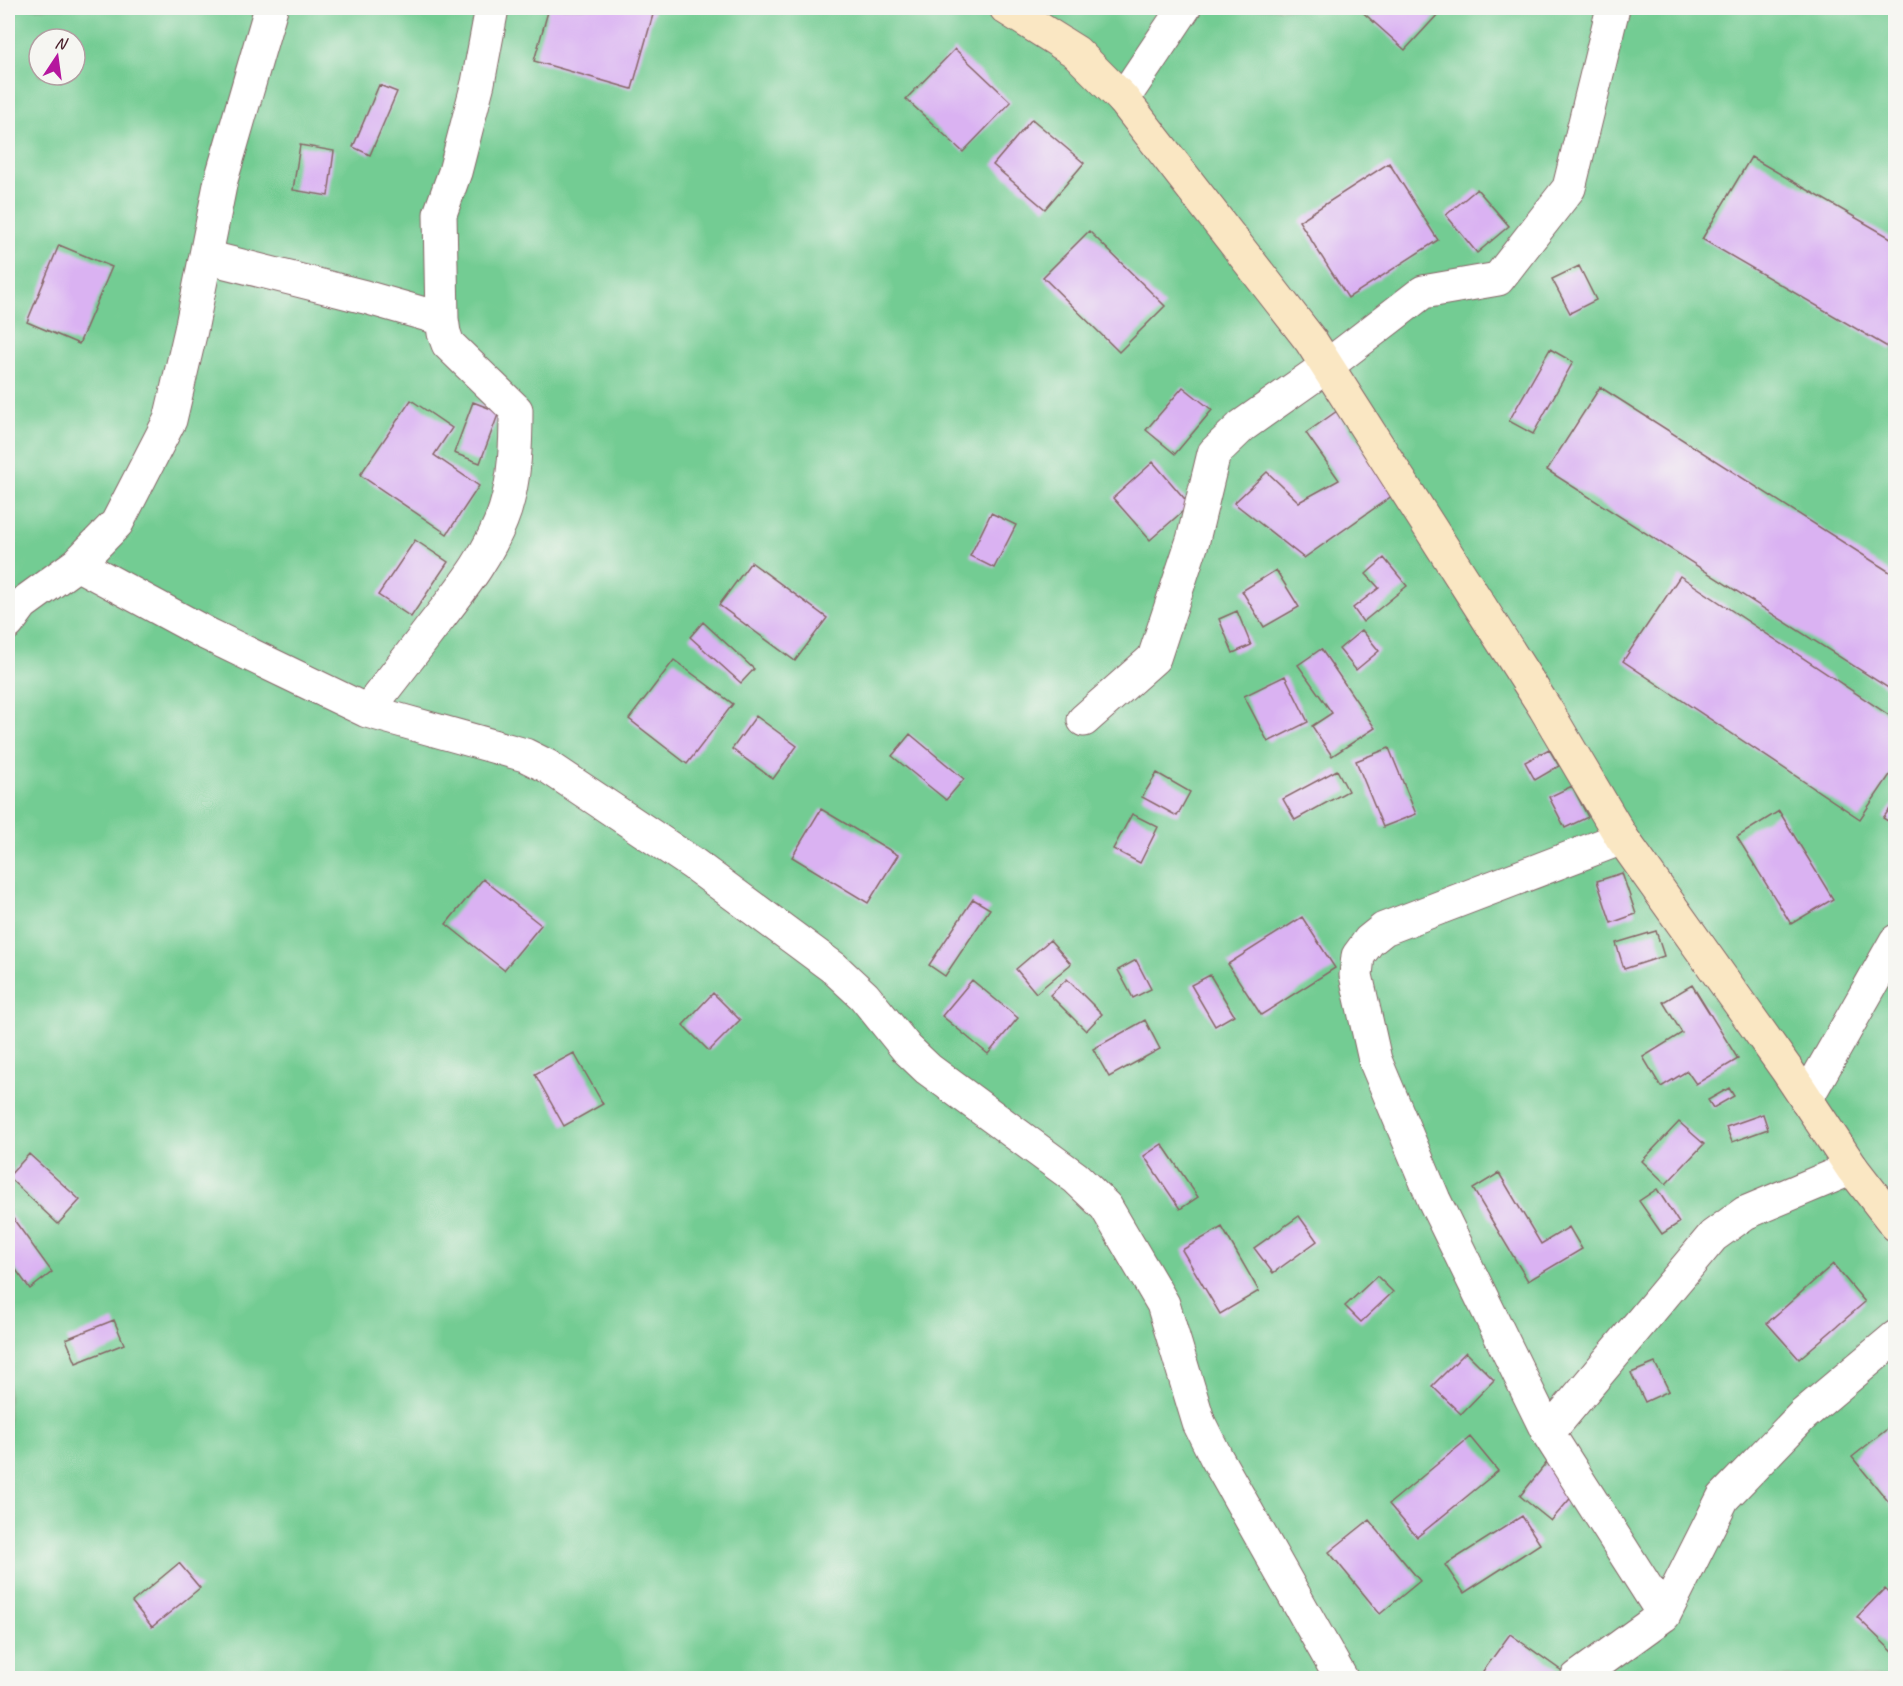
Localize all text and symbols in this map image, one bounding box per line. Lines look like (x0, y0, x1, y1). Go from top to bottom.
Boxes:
north arrow (27, 27, 87, 87)
text: N (53, 33, 70, 55)

